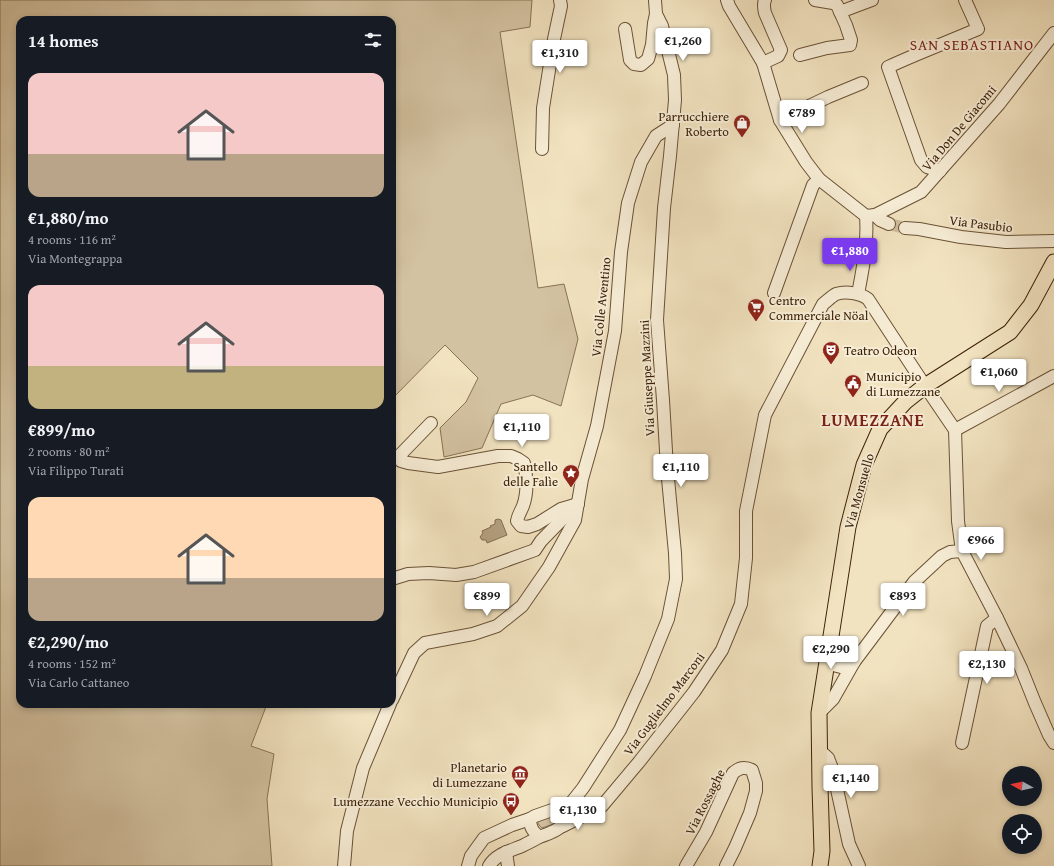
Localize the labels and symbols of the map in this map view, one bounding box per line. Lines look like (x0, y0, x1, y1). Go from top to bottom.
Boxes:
pin: €1,260 (650, 28, 716, 62)
district label: SAN SEBASTIANO (910, 34, 1034, 55)
pin: €1,310 (527, 40, 593, 74)
street label: Via Don De Giacomi (917, 81, 1001, 175)
pin: €789 (778, 100, 826, 134)
place label: Parrucchiere Roberto (658, 107, 729, 141)
shop icon: Parrucchiere Roberto (732, 113, 752, 138)
street label: Via Pasubio (948, 211, 1014, 237)
pin: €1,880 (817, 238, 883, 272)
street label: Via Colle Aventino (586, 256, 616, 358)
place label: Centro Commerciale Nöal (769, 291, 869, 325)
supermarket icon: Centro Commerciale Nöal (746, 297, 766, 322)
street label: Via Giuseppe Mazzini (634, 319, 660, 437)
theatre icon: Teatro Odeon (821, 340, 841, 365)
place label: Teatro Odeon (844, 341, 918, 360)
pin: €1,060 (966, 359, 1032, 393)
place label: Municipio di Lumezzane (866, 367, 940, 401)
public building icon: Municipio di Lumezzane (843, 373, 863, 398)
district label: LUMEZZANE (821, 407, 925, 432)
pin: €1,110 (489, 414, 555, 448)
street label: Via Monsuello (839, 451, 879, 531)
pin: €1,110 (648, 454, 714, 488)
place label: Santello delle Falìe (503, 457, 558, 491)
place icon: Santello delle Falìe (561, 463, 581, 488)
pin: €966 (957, 527, 1005, 561)
pin: €899 (463, 583, 511, 617)
pin: €893 (879, 583, 927, 617)
pin: €2,290 (798, 636, 864, 670)
street label: Via Guglielmo Marconi (619, 648, 709, 760)
pin: €2,130 (954, 651, 1020, 685)
place label: Planetario di Lumezzane (433, 758, 507, 792)
museum icon: Planetario di Lumezzane (510, 764, 530, 789)
pin: €1,140 (818, 765, 884, 799)
street label: Via Rossaghe (680, 766, 730, 838)
north arrow (1002, 766, 1042, 806)
bus stop icon: Lumezzane Vecchio Municipio (501, 791, 521, 816)
place label: Lumezzane Vecchio Municipio (333, 792, 498, 811)
pin: €1,130 (545, 797, 611, 831)

